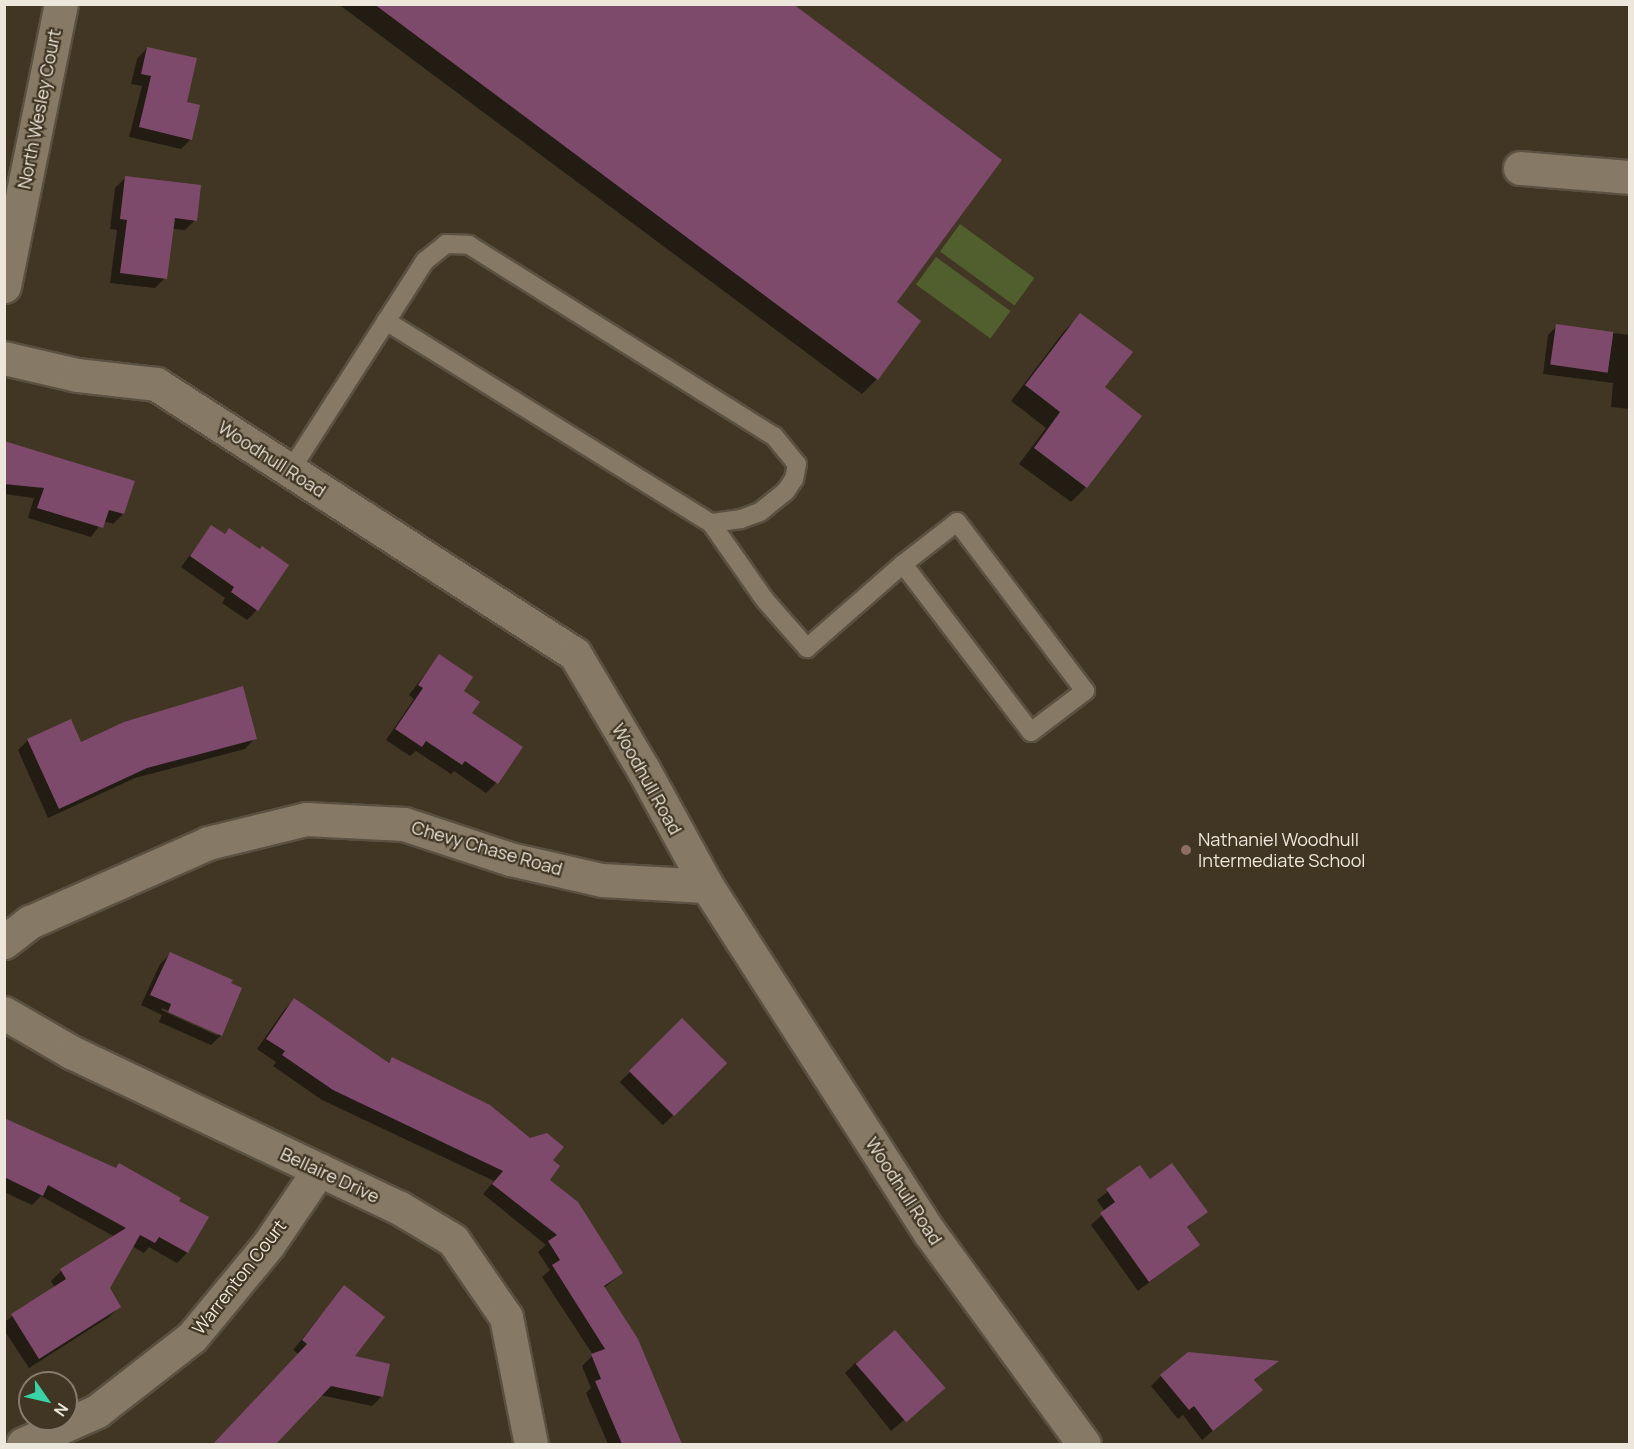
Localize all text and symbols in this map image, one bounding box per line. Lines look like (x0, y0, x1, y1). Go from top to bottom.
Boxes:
street label: North Wesley Court (13, 27, 65, 191)
street label: Woodhull Road (214, 416, 330, 502)
street label: Woodhull Road (608, 720, 686, 838)
street label: Chevy Chase Road (409, 816, 565, 880)
place label: Nathaniel Woodhull Intermediate School (1198, 829, 1366, 872)
marker: Nathaniel Woodhull Intermediate School (1179, 843, 1193, 857)
street label: Woodhull Road (861, 1133, 947, 1249)
street label: Bellaire Drive (277, 1143, 383, 1207)
street label: Warrenton Court (188, 1215, 290, 1339)
north arrow (18, 1371, 78, 1431)
text: N (49, 1399, 74, 1421)

